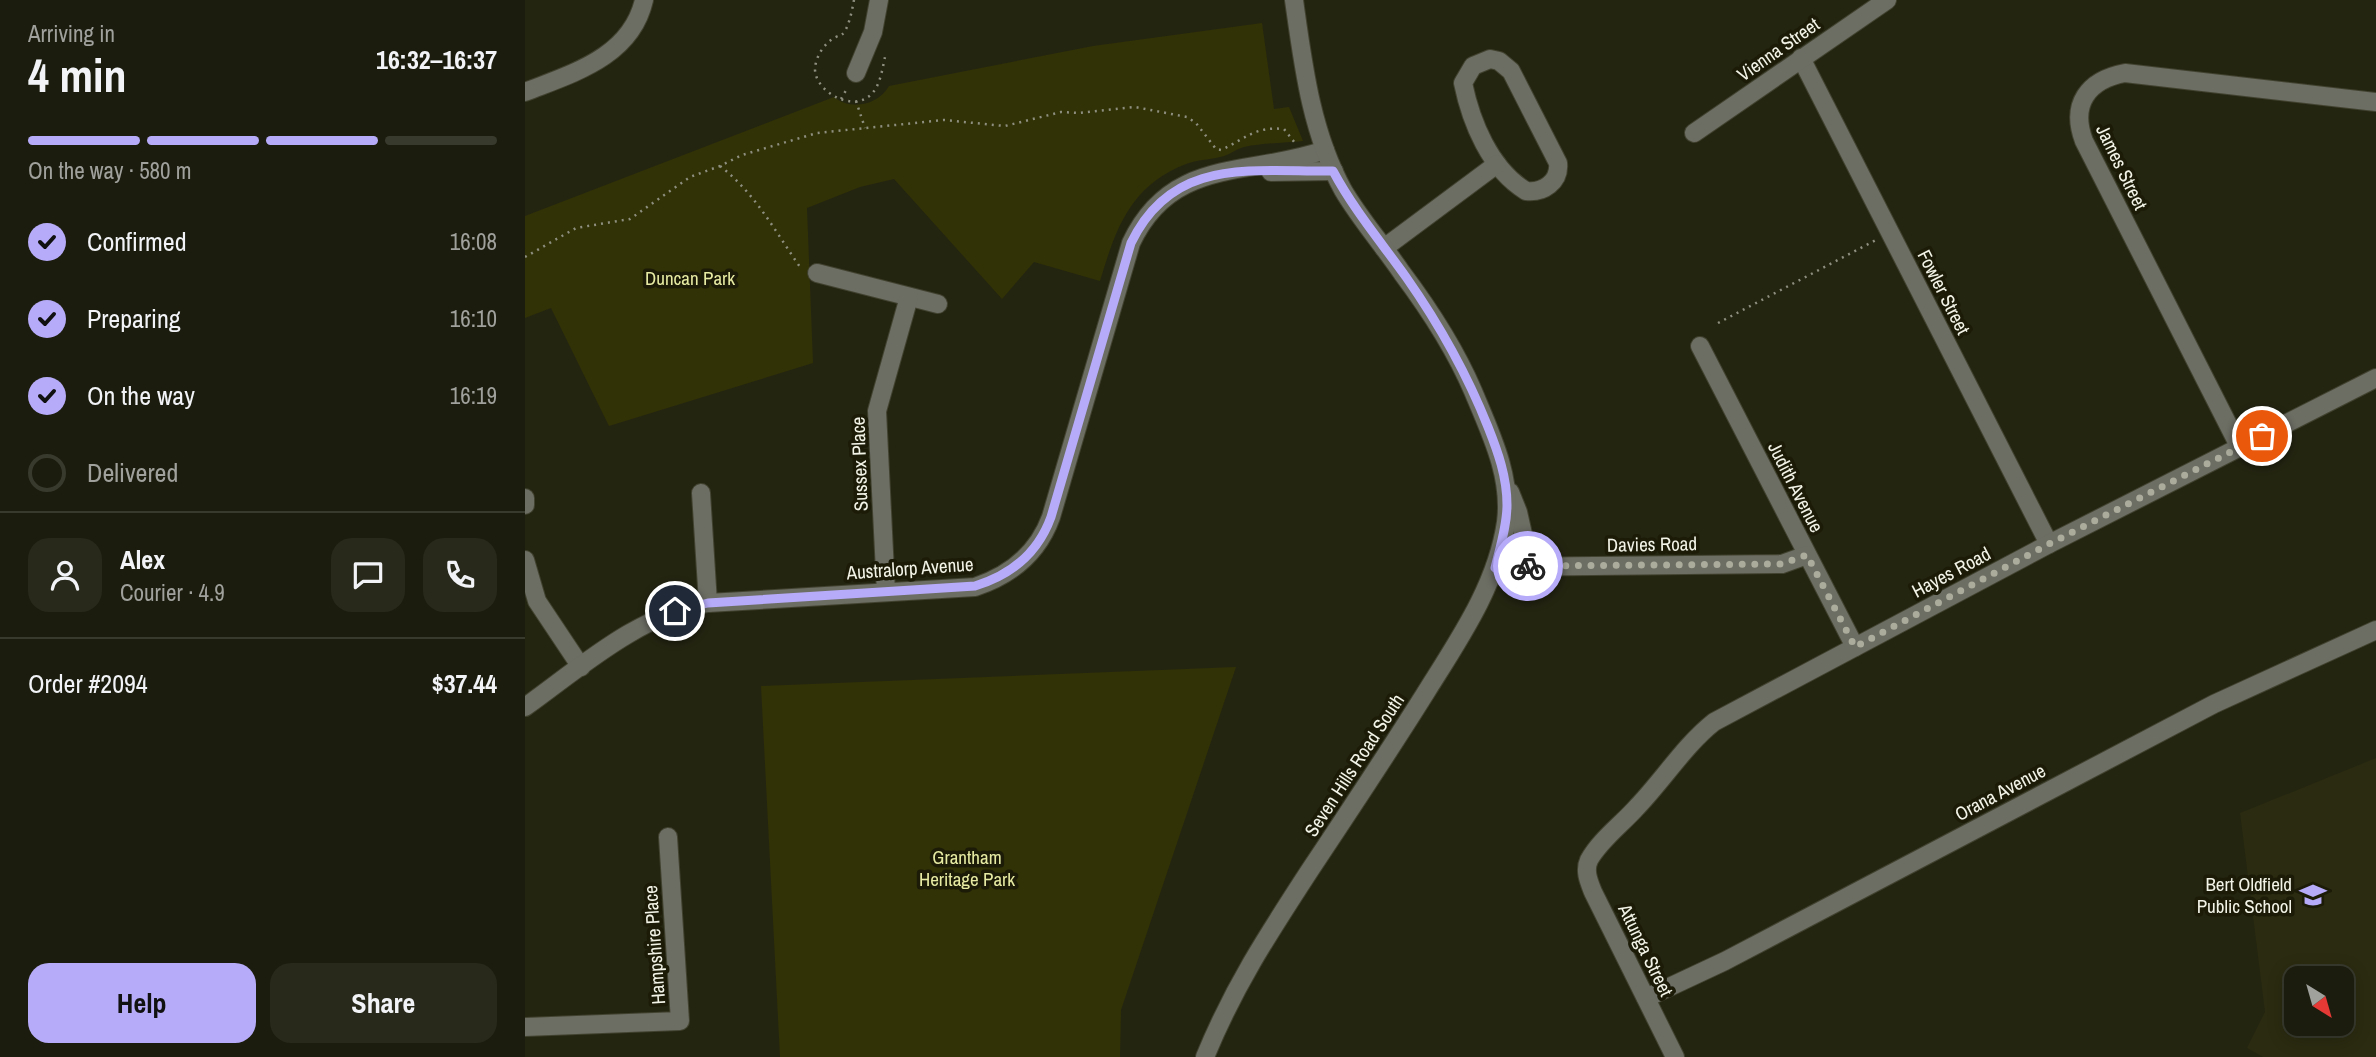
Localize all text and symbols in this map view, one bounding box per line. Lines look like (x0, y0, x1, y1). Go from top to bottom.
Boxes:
street label: Vienna Street (1732, 11, 1825, 87)
text: Arriving in (28, 18, 115, 49)
text: 16:32–16:37 (376, 42, 497, 77)
text: 4 min (28, 44, 127, 106)
street label: James Street (2090, 120, 2154, 215)
text: On the way · 580 m (28, 155, 192, 186)
icon: check (28, 223, 66, 261)
text: Confirmed (87, 224, 187, 259)
text: 16:08 (450, 226, 497, 257)
street label: Fowler Street (1912, 245, 1977, 339)
park label: Duncan Park (645, 265, 735, 291)
icon: check (28, 300, 66, 338)
text: Preparing (87, 301, 181, 336)
text: 16:10 (450, 303, 497, 334)
icon: check (28, 377, 66, 415)
text: On the way (87, 378, 195, 413)
text: 16:19 (450, 380, 497, 411)
pin (2232, 406, 2292, 466)
street label: Sussex Place (844, 416, 874, 512)
icon: bag (2243, 417, 2281, 455)
street label: Judith Avenue (1762, 437, 1830, 537)
text: Delivered (87, 455, 178, 490)
street label: Davies Road (1607, 530, 1697, 558)
courier (1493, 531, 1563, 601)
button: person (28, 538, 102, 612)
button: chat (331, 538, 405, 612)
button: phone (423, 538, 497, 612)
street label: Hayes Road (1907, 540, 1995, 604)
text: Alex (120, 542, 165, 577)
icon: bike (1509, 547, 1547, 585)
street label: Australorp Avenue (845, 551, 974, 585)
text: Courier · 4.9 (120, 577, 225, 608)
pin (645, 581, 705, 641)
icon: home (656, 592, 694, 630)
text: Order #2094 (28, 666, 148, 701)
text: $37.44 (432, 666, 497, 701)
street label: Seven Hills Road South (1298, 689, 1410, 841)
street label: Orana Avenue (1950, 757, 2050, 827)
park label: Grantham Heritage Park (919, 844, 1015, 892)
place label: Bert Oldfield Public School (2197, 871, 2292, 919)
school or university icon: Bert Oldfield Public School (2298, 880, 2328, 910)
street label: Hampshire Place (637, 884, 671, 1006)
street label: Attunga Street (1612, 899, 1680, 1001)
button: Help (28, 963, 256, 1043)
button: Share (270, 963, 497, 1043)
north arrow (2284, 966, 2354, 1036)
map controls (2284, 966, 2354, 1036)

